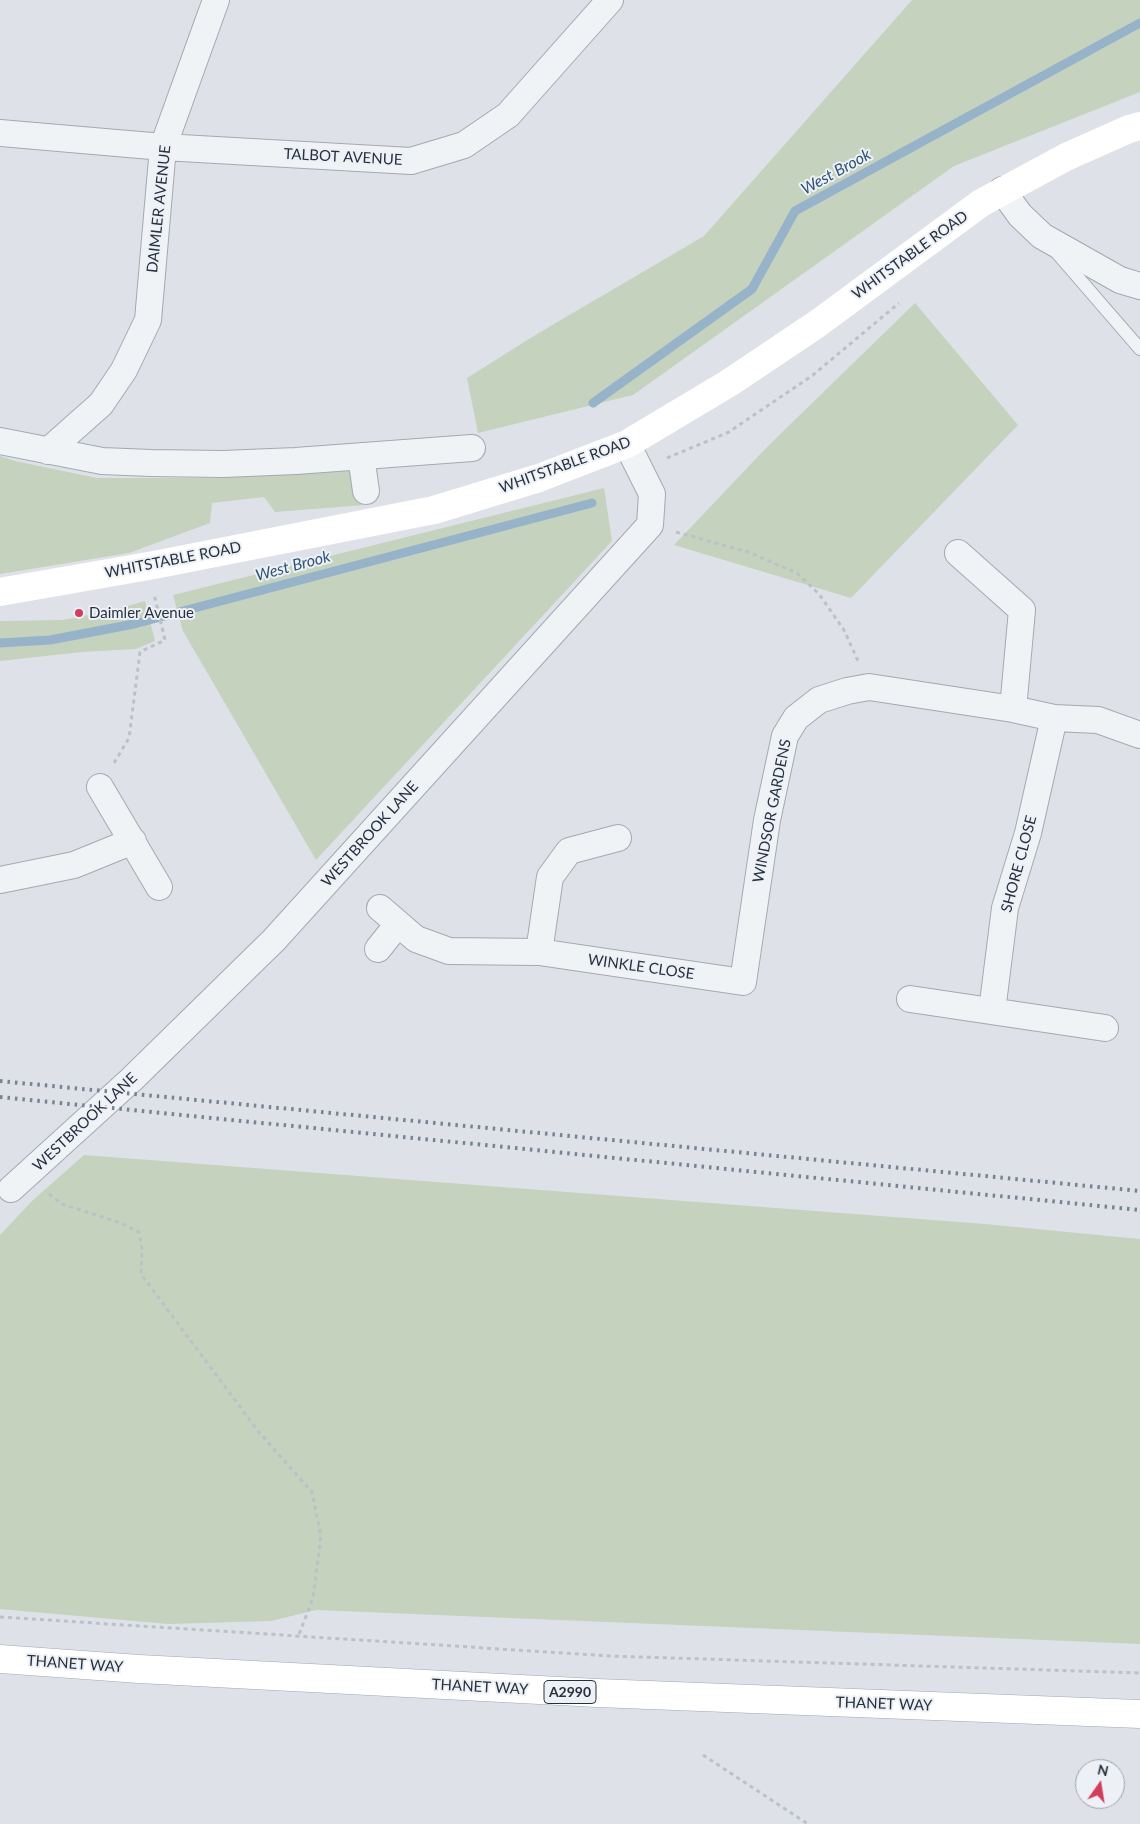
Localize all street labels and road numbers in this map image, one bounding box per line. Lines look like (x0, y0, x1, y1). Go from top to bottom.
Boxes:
street label: DAIMLER AVENUE (143, 144, 175, 274)
street label: TALBOT AVENUE (283, 145, 403, 169)
street label: WHITSTABLE ROAD (849, 207, 971, 303)
street label: WHITSTABLE ROAD (497, 433, 633, 497)
street label: WHITSTABLE ROAD (103, 538, 243, 582)
street label: WINDSOR GARDENS (749, 738, 795, 884)
street label: WESTBROOK LANE (318, 777, 422, 891)
street label: SHORE CLOSE (997, 814, 1041, 914)
street label: WINKLE CLOSE (587, 951, 695, 983)
street label: WESTBROOK LANE (29, 1069, 141, 1175)
street label: THANET WAY (26, 1652, 124, 1676)
street label: THANET WAY (431, 1675, 529, 1699)
road number: A2990 (544, 1680, 596, 1704)
street label: THANET WAY (835, 1693, 933, 1715)

